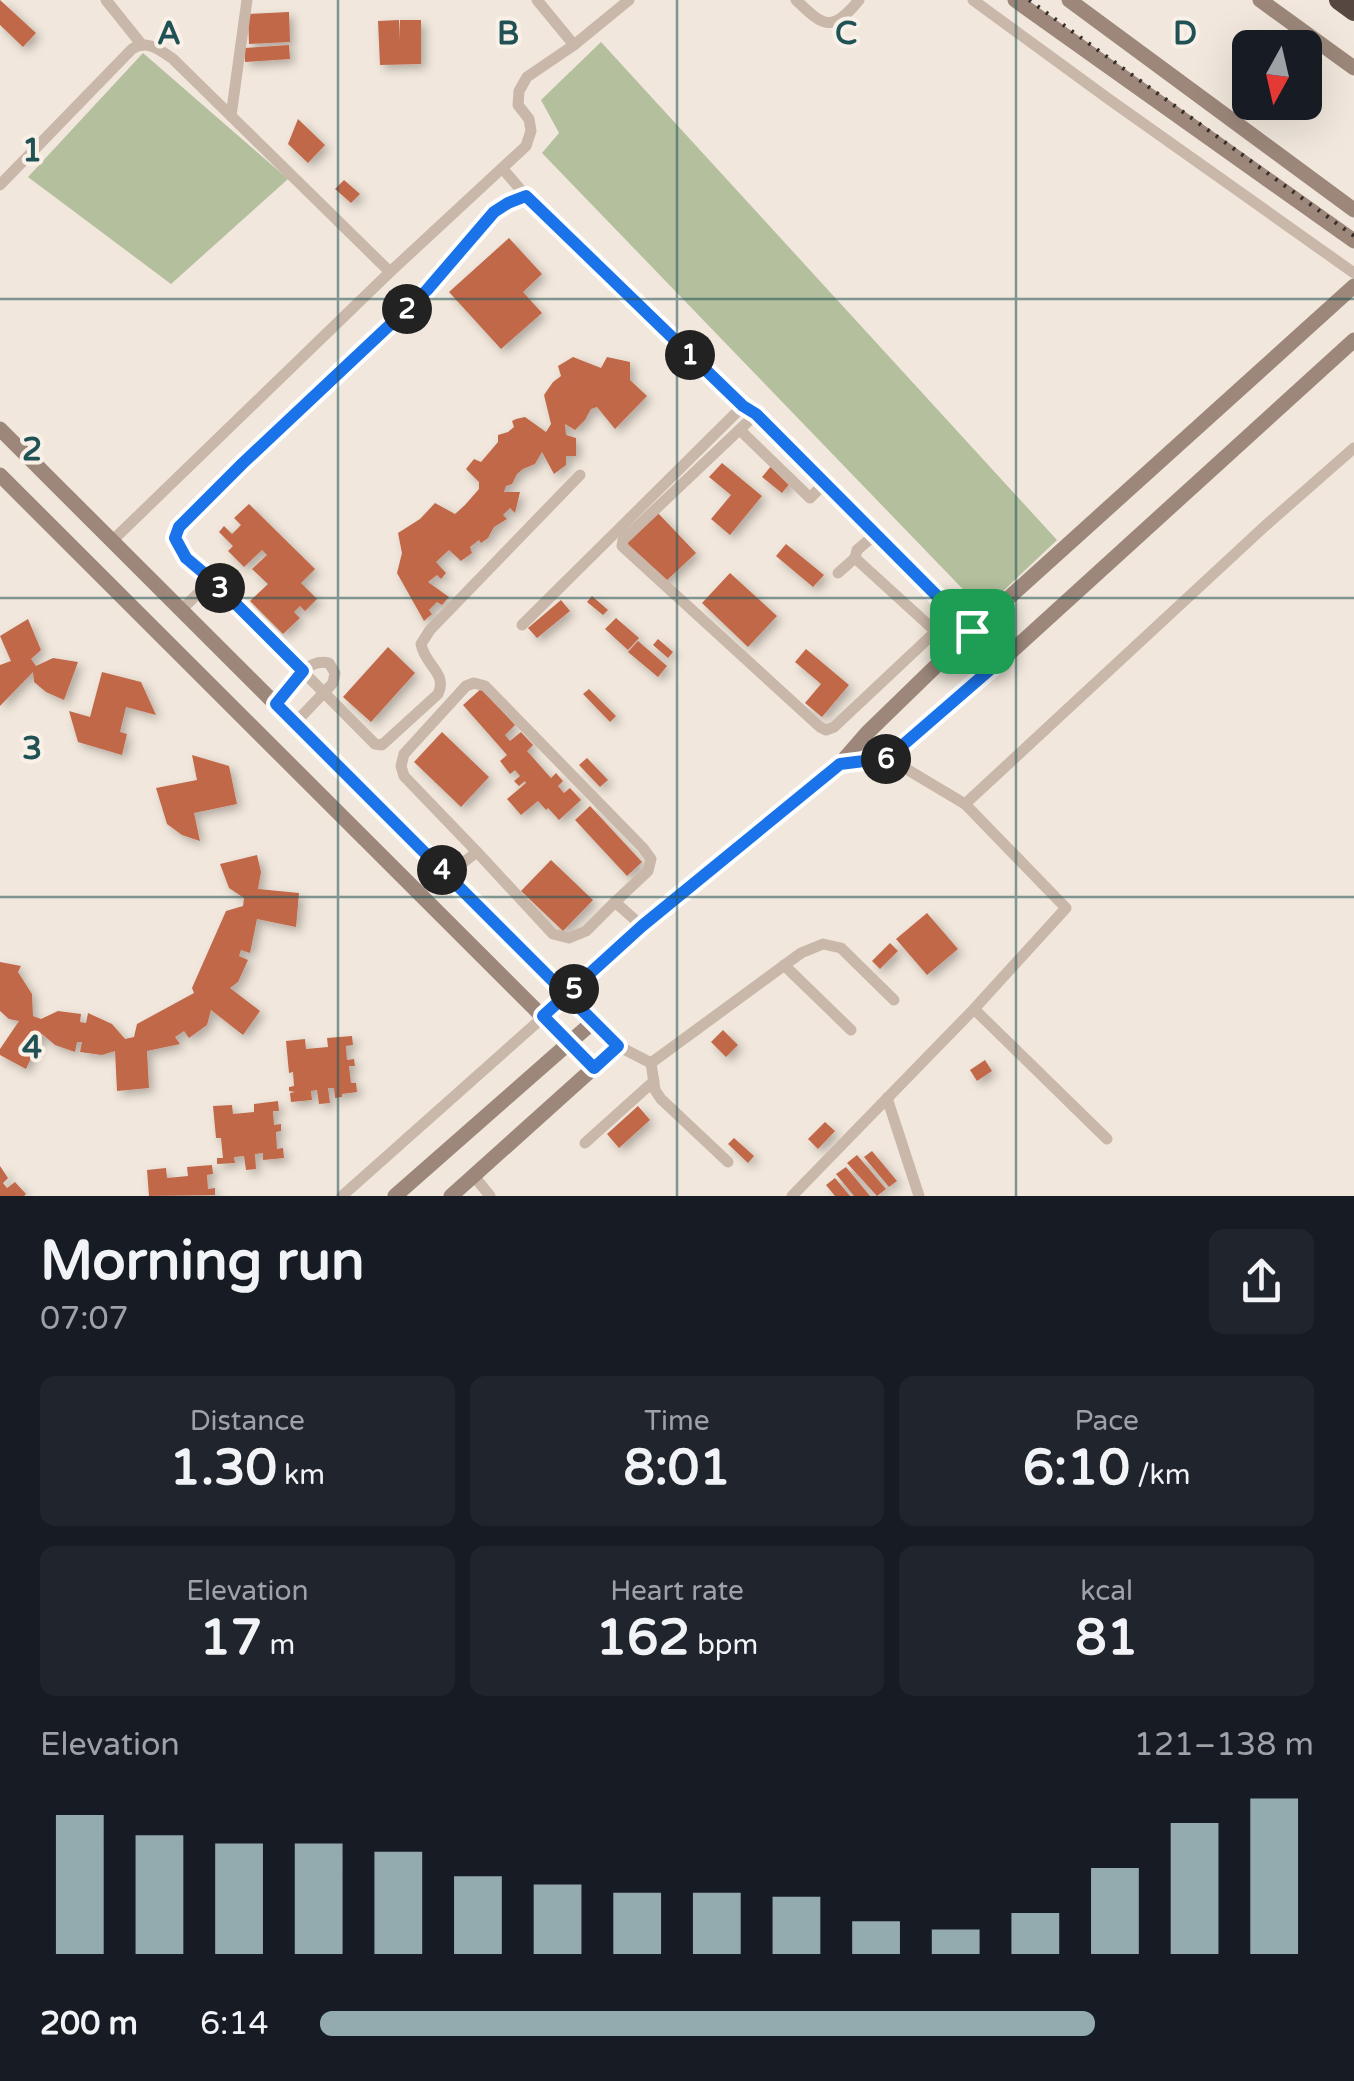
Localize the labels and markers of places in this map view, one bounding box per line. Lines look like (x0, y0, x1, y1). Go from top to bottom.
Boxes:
pin: 2 (382, 284, 432, 334)
pin: 1 (665, 330, 715, 380)
pin: 3 (195, 563, 245, 613)
pin (930, 589, 1015, 674)
pin: 6 (861, 734, 911, 784)
pin: 4 (417, 845, 467, 895)
pin: 5 (549, 964, 599, 1014)

